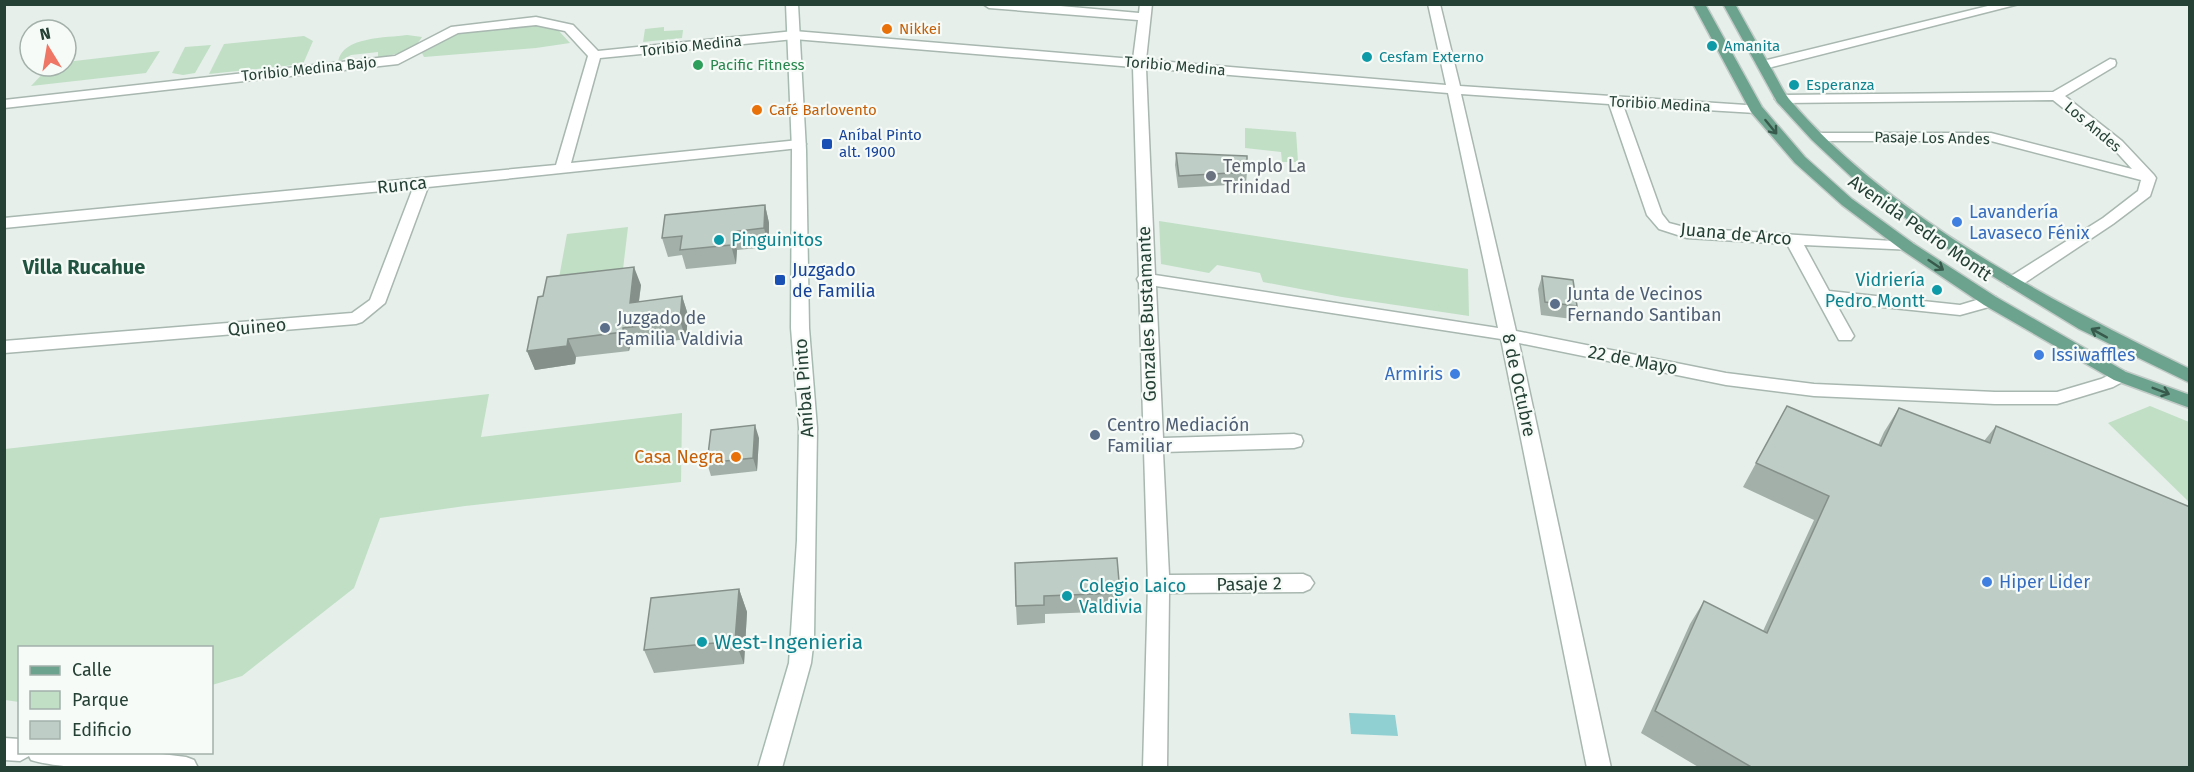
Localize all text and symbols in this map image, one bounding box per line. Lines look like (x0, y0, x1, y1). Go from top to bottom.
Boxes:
north arrow (18, 18, 78, 78)
place label: Nikkei (899, 20, 941, 38)
marker: Nikkei (880, 22, 894, 36)
text: N (38, 23, 52, 44)
street label: Toribio Medina (640, 32, 742, 60)
place label: Amanita (1724, 37, 1780, 55)
marker: Amanita (1705, 39, 1719, 53)
place label: Cesfam Externo (1379, 48, 1484, 66)
marker: Cesfam Externo (1360, 50, 1374, 64)
street label: Toribio Medina Bajo (241, 53, 377, 85)
street label: Toribio Medina (1124, 53, 1226, 79)
place label: Pacific Fitness (710, 56, 805, 74)
marker: Pacific Fitness (691, 58, 705, 72)
place label: Esperanza (1806, 76, 1875, 94)
marker: Esperanza (1787, 78, 1801, 92)
street label: Toribio Medina (1609, 92, 1711, 116)
street label: Los Andes (2061, 98, 2125, 156)
place label: Café Barlovento (769, 101, 877, 119)
marker: Café Barlovento (750, 103, 764, 117)
one-way arrow (1764, 119, 1778, 134)
place label: Aníbal Pinto alt. 1900 (839, 126, 922, 161)
street label: Pasaje Los Andes (1874, 128, 1990, 148)
marker: Aníbal Pinto alt. 1900 (820, 137, 834, 151)
place label: Templo La Trinidad (1223, 155, 1306, 198)
marker: Templo La Trinidad (1204, 169, 1218, 183)
street label: Avenida Pedro Montt (1844, 170, 1996, 286)
street label: Runca (376, 171, 428, 199)
place label: Lavandería Lavaseco Fénix (1969, 201, 2090, 244)
marker: Lavandería Lavaseco Fénix (1950, 215, 1964, 229)
street label: Juana de Arco (1679, 218, 1793, 250)
street label: Gonzales Bustamante (1133, 226, 1161, 402)
place label: Pinguinitos (731, 229, 823, 251)
marker: Pinguinitos (712, 233, 726, 247)
district label: Villa Rucahue (22, 255, 145, 279)
place label: Juzgado de Familia (792, 259, 876, 302)
one-way arrow (1927, 260, 1944, 272)
place label: Vidriería Pedro Montt (1825, 269, 1925, 312)
marker: Juzgado de Familia (773, 273, 787, 287)
place label: Junta de Vecinos Fernando Santiban (1567, 283, 1721, 326)
marker: Vidriería Pedro Montt (1930, 283, 1944, 297)
marker: Junta de Vecinos Fernando Santiban (1548, 297, 1562, 311)
place label: Juzgado de Familia Valdivia (617, 307, 744, 350)
street label: Quineo (227, 313, 287, 341)
marker: Juzgado de Familia Valdivia (598, 321, 612, 335)
one-way arrow (2091, 327, 2108, 339)
street label: 8 de Octubre (1497, 331, 1541, 439)
street label: Aníbal Pinto (790, 338, 818, 438)
street label: 22 de Mayo (1586, 341, 1680, 379)
place label: Issiwaffles (2051, 344, 2135, 366)
marker: Issiwaffles (2032, 348, 2046, 362)
place label: Armiris (1385, 363, 1443, 385)
marker: Armiris (1448, 367, 1462, 381)
one-way arrow (2151, 386, 2169, 397)
place label: Centro Mediación Familiar (1107, 414, 1249, 457)
marker: Centro Mediación Familiar (1088, 428, 1102, 442)
place label: Casa Negra (634, 446, 724, 468)
marker: Casa Negra (729, 450, 743, 464)
place label: Hiper Lider (1999, 571, 2090, 593)
street label: Pasaje 2 (1216, 572, 1282, 596)
place label: Colegio Laico Valdivia (1079, 575, 1186, 618)
marker: Hiper Lider (1980, 575, 1994, 589)
marker: Colegio Laico Valdivia (1060, 589, 1074, 603)
place label: West-Ingenieria (714, 629, 863, 655)
marker: West-Ingenieria (695, 635, 709, 649)
legend (18, 646, 213, 754)
text: Calle (72, 659, 112, 681)
text: Parque (72, 689, 129, 711)
text: Edificio (72, 719, 132, 741)

